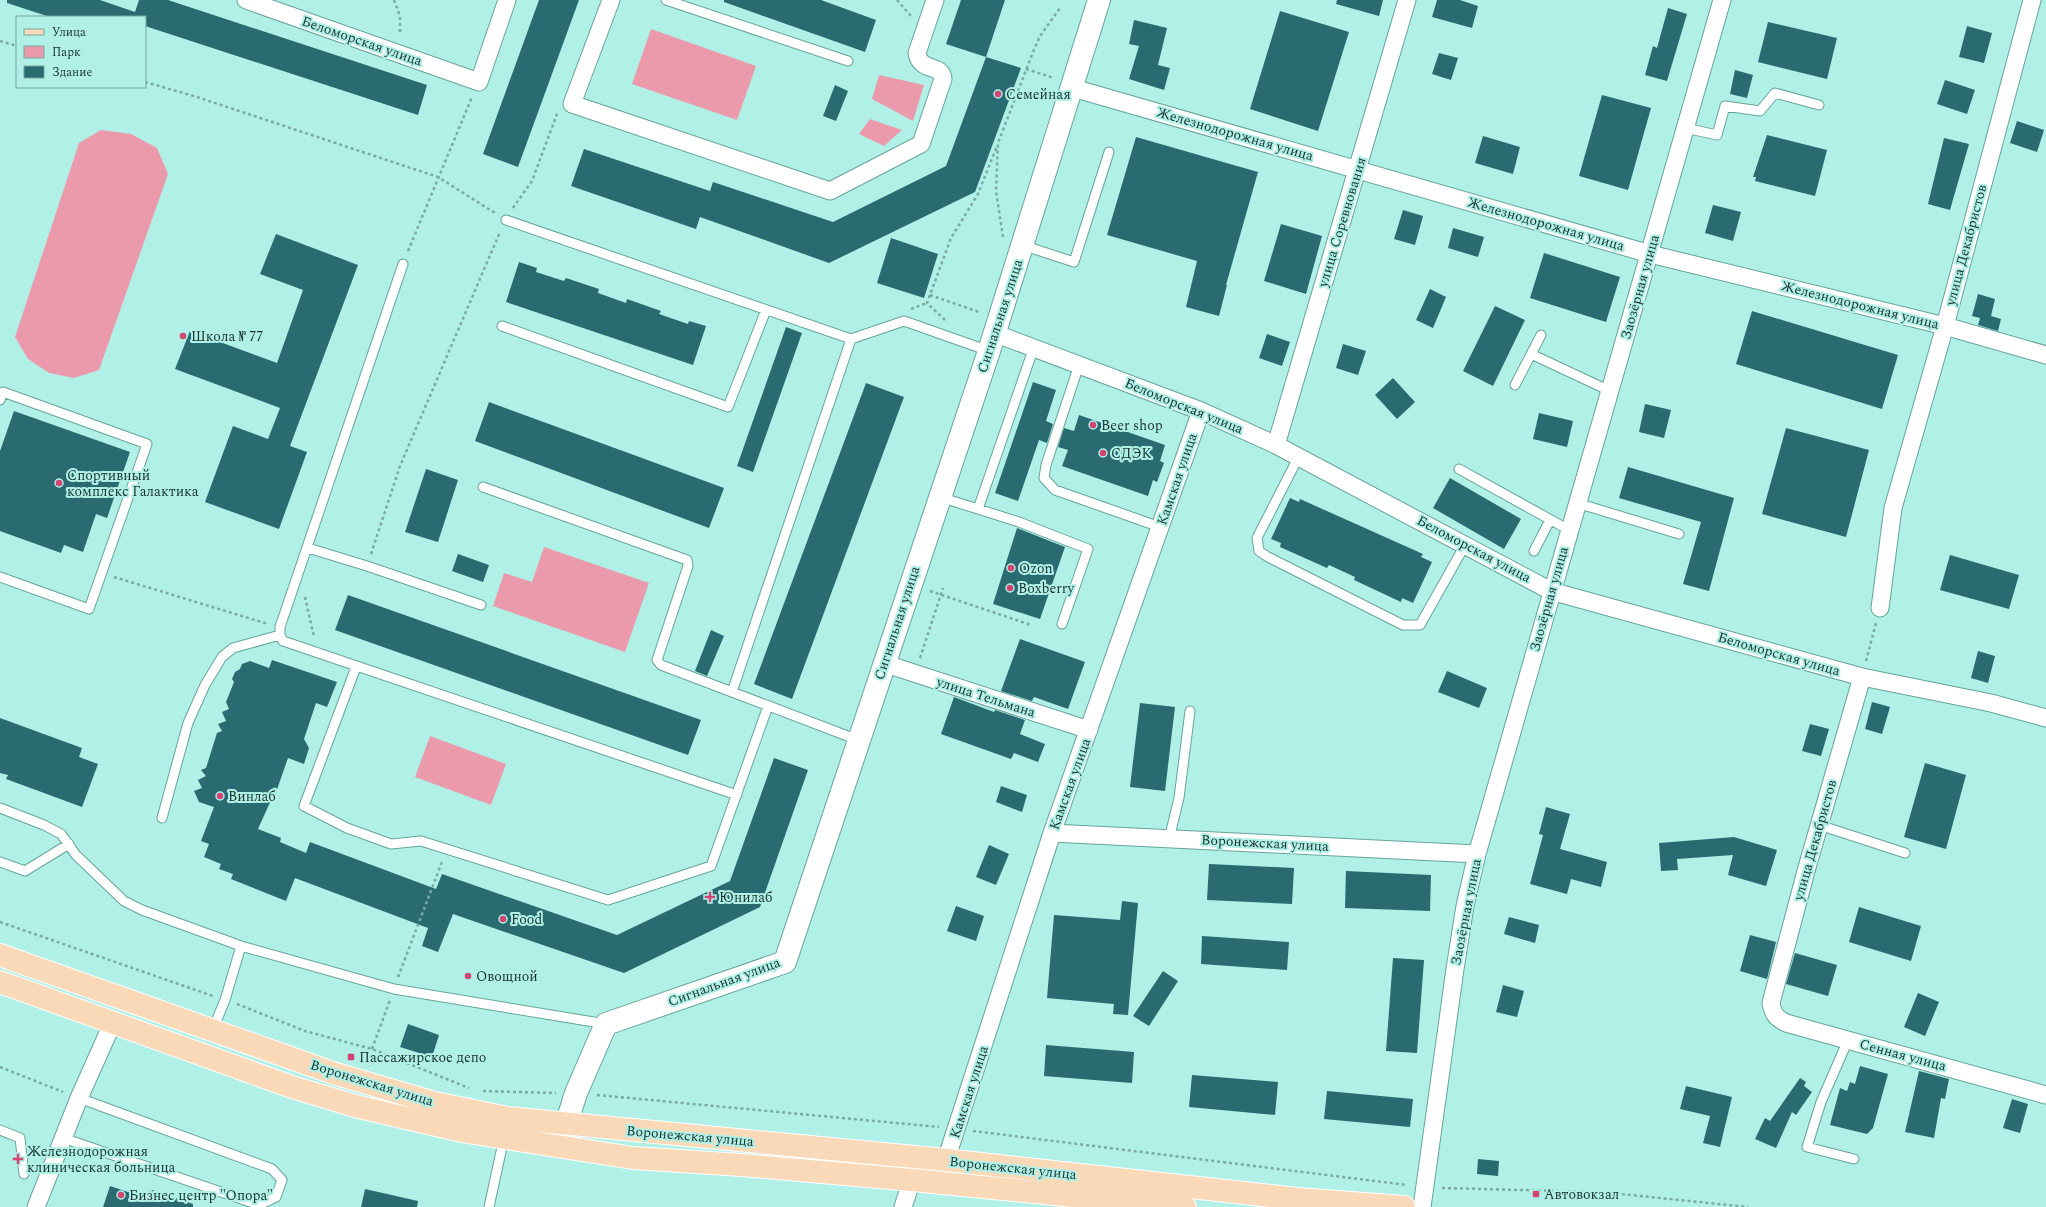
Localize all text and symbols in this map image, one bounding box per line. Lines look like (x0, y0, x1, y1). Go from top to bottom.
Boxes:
street label: Беломорская улица (299, 10, 425, 72)
legend (16, 16, 146, 88)
text: Улица (52, 23, 86, 42)
text: Парк (52, 43, 81, 62)
text: Здание (52, 63, 92, 82)
place label: Семейная (1006, 84, 1071, 105)
marker: Семейная (993, 89, 1003, 99)
street label: Железнодорожная улица (1154, 102, 1316, 166)
street label: улица Соревнования (1312, 154, 1372, 291)
street label: улица Декабристов (1939, 182, 1992, 309)
street label: Железнодорожная улица (1465, 192, 1627, 256)
street label: Заозёрная улица (1615, 232, 1665, 342)
street label: Сигнальная улица (972, 256, 1028, 376)
street label: Железнодорожная улица (1779, 275, 1941, 335)
place label: Школа № 77 (191, 326, 263, 347)
marker: Школа № 77 (178, 331, 188, 341)
street label: Беломорская улица (1121, 373, 1247, 439)
place label: Beer shop (1101, 415, 1163, 436)
marker: Beer shop (1088, 420, 1098, 430)
street label: Камская улица (1151, 430, 1203, 528)
place label: СДЭК (1111, 443, 1152, 464)
marker: СДЭК (1098, 448, 1108, 458)
place label: Спортивный комплекс Галактика (67, 465, 199, 502)
marker: Спортивный комплекс Галактика (54, 478, 64, 488)
street label: Беломорская улица (1413, 510, 1535, 588)
street label: Заозёрная улица (1524, 544, 1574, 654)
place label: Ozon (1019, 558, 1053, 579)
street label: Сигнальная улица (869, 563, 925, 683)
marker: Ozon (1006, 563, 1016, 573)
place label: Boxberry (1018, 578, 1075, 599)
marker: Boxberry (1005, 583, 1015, 593)
street label: Беломорская улица (1715, 626, 1843, 682)
street label: улица Тельмана (933, 671, 1038, 723)
street label: Камская улица (1044, 735, 1096, 833)
street label: улица Декабристов (1787, 777, 1842, 904)
place label: Винлаб (228, 786, 276, 807)
marker: Винлаб (215, 791, 225, 801)
street label: Воронежская улица (1201, 829, 1330, 857)
street label: Заозёрная улица (1445, 857, 1487, 967)
place label: Юнилаб (719, 887, 773, 908)
marker: Юнилаб (704, 891, 716, 903)
place label: Food (511, 909, 542, 930)
marker: Food (498, 914, 508, 924)
street label: Сигнальная улица (665, 952, 783, 1012)
place label: Овощной (476, 966, 538, 987)
marker: Овощной (463, 971, 473, 981)
street label: Сенная улица (1857, 1033, 1949, 1077)
street label: Камская улица (944, 1043, 994, 1141)
place label: Пассажирское депо (359, 1047, 486, 1068)
marker: Пассажирское депо (346, 1052, 356, 1062)
street label: Воронежская улица (308, 1054, 436, 1112)
street label: Воронежская улица (625, 1120, 755, 1152)
place label: Железнодорожная клиническая больница (27, 1141, 176, 1178)
street label: Воронежская улица (948, 1151, 1078, 1185)
marker: Железнодорожная клиническая больница (12, 1153, 24, 1165)
place label: Автовокзал (1544, 1184, 1619, 1205)
place label: Бизнес центр "Опора" (129, 1185, 273, 1206)
marker: Автовокзал (1531, 1189, 1541, 1199)
marker: Бизнес центр "Опора" (116, 1190, 126, 1200)

